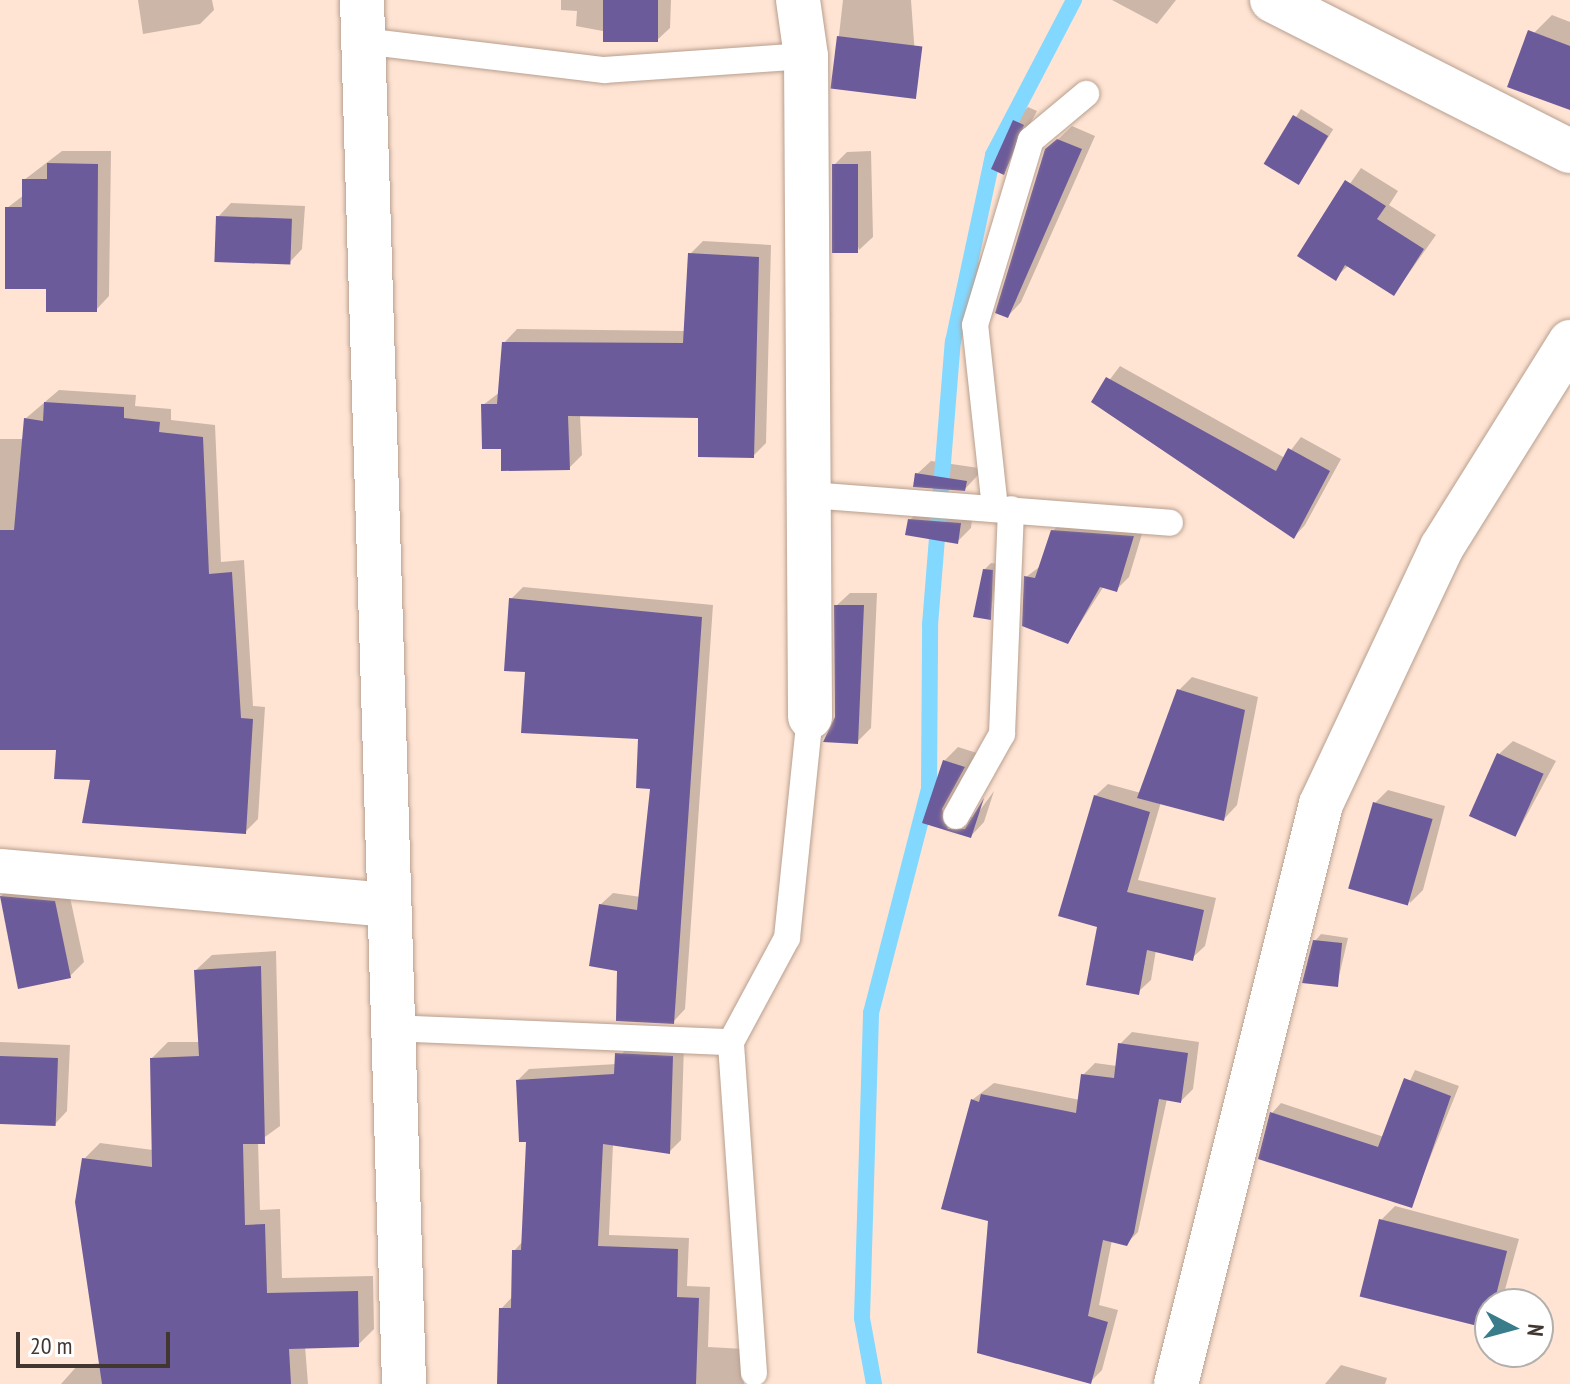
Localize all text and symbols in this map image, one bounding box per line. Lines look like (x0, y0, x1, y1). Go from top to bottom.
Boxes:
north arrow (1474, 1288, 1554, 1368)
scale bar (20, 1316, 174, 1366)
text: N (1521, 1323, 1550, 1338)
text: 20 m (30, 1330, 72, 1361)

